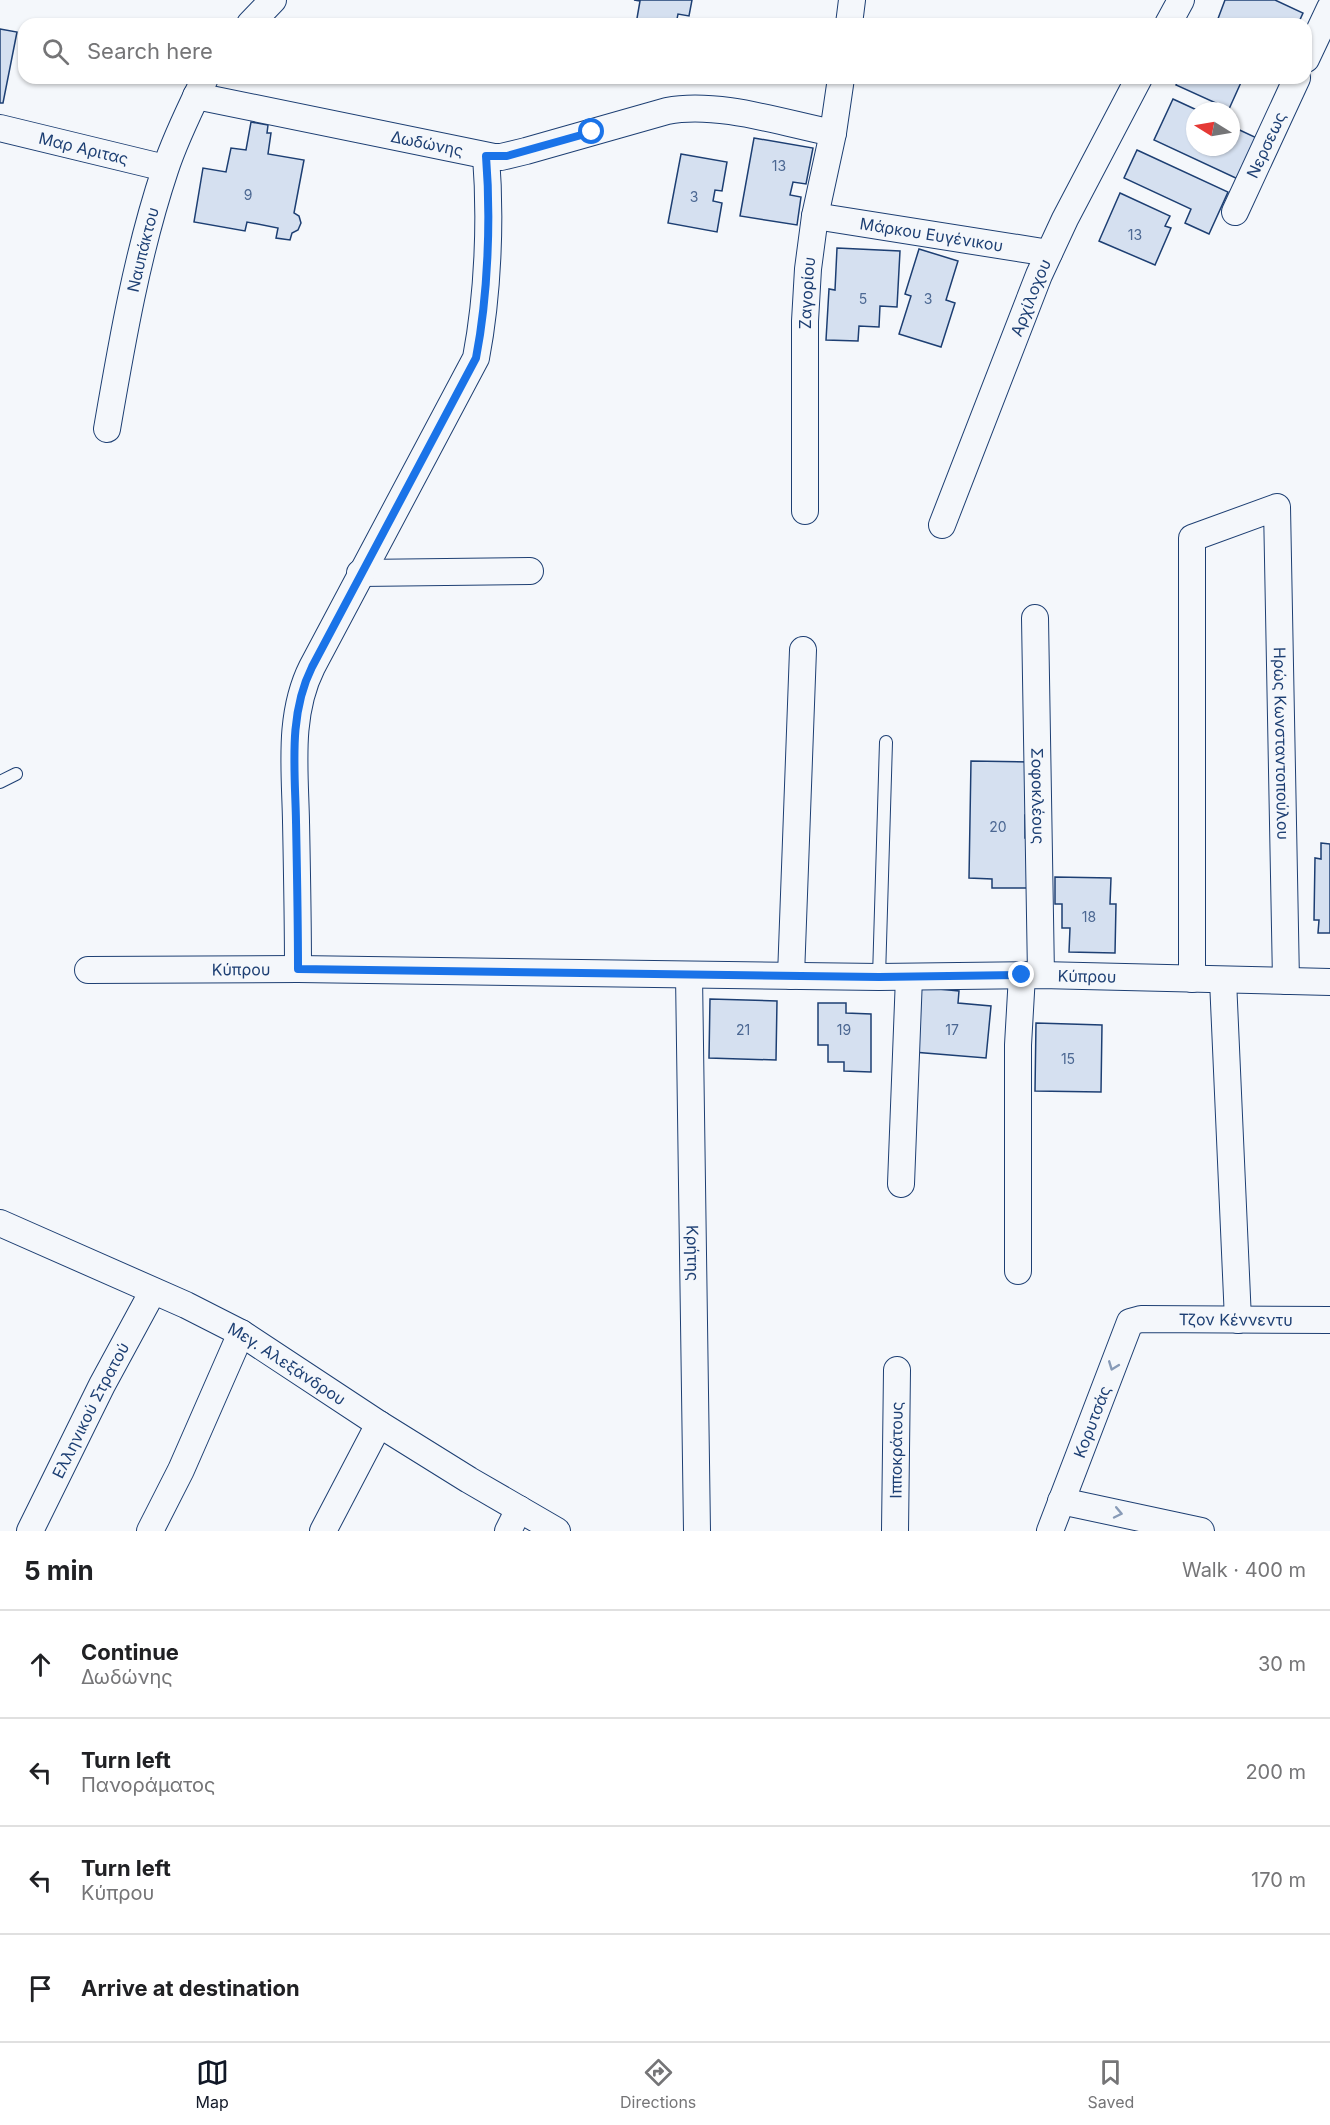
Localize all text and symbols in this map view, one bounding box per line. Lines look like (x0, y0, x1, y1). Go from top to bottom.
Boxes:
search box (18, 18, 1312, 84)
icon: search (39, 35, 72, 68)
text: Search here (87, 38, 213, 64)
north arrow (1186, 102, 1240, 156)
street label: Νερσεως (1242, 108, 1290, 181)
route start (578, 118, 604, 144)
street label: Δωδώνης (389, 126, 465, 160)
street label: Μαρ Αριτας (37, 128, 130, 169)
house number: 13 (772, 157, 786, 174)
house number: 9 (244, 186, 252, 203)
house number: 3 (690, 188, 698, 205)
street label: Ναυπάκτου (123, 205, 163, 294)
street label: Μάρκου Ευγένικου (858, 213, 1005, 256)
house number: 13 (1128, 226, 1142, 243)
street label: Ζαγορίου (795, 256, 820, 329)
street label: Αρχίλοχου (1006, 256, 1055, 339)
house number: 5 (859, 290, 867, 307)
house number: 3 (924, 290, 932, 307)
street label: Ηρώς Κωνσταντοπούλου (1270, 647, 1293, 840)
street label: Σοφοκλέους (1027, 747, 1049, 844)
house number: 20 (989, 818, 1007, 835)
house number: 18 (1082, 908, 1096, 925)
street label: Κύπρου (212, 959, 270, 979)
route end (1008, 961, 1034, 987)
street label: Κύπρου (1057, 965, 1117, 987)
house number: 21 (736, 1021, 750, 1038)
house number: 19 (837, 1021, 851, 1038)
house number: 17 (945, 1021, 959, 1038)
house number: 15 (1061, 1050, 1075, 1067)
street label: Κρήτης (683, 1225, 703, 1281)
street label: Τζον Κέννεντυ (1179, 1309, 1293, 1330)
street label: Μεγ. Αλεξάνδρου (225, 1318, 349, 1409)
street label: Ελληνικού Στρατού (48, 1339, 133, 1481)
one-way arrow (1108, 1360, 1120, 1371)
street label: Κορυτσάς (1069, 1383, 1115, 1461)
street label: Ιπποκράτους (885, 1401, 907, 1499)
one-way arrow (1113, 1506, 1123, 1519)
text: 5 min (24, 1555, 94, 1586)
text: Walk · 400 m (1182, 1558, 1306, 1582)
text: Continue (81, 1639, 179, 1665)
icon: ahead (24, 1648, 57, 1681)
text: 30 m (1258, 1652, 1306, 1676)
text: Δωδώνης (81, 1665, 173, 1689)
text: Turn left (81, 1747, 171, 1773)
icon: left (24, 1756, 57, 1789)
text: 200 m (1245, 1760, 1306, 1784)
text: Πανοράματος (81, 1773, 215, 1797)
text: Turn left (81, 1855, 171, 1881)
icon: left (24, 1864, 57, 1897)
text: 170 m (1251, 1868, 1306, 1892)
text: Κύπρου (81, 1881, 154, 1905)
icon: arrive (24, 1972, 57, 2005)
text: Arrive at destination (81, 1975, 300, 2001)
tab: Map (196, 2056, 229, 2112)
tab: Directions (620, 2056, 696, 2112)
tab: Saved (1088, 2056, 1134, 2112)

